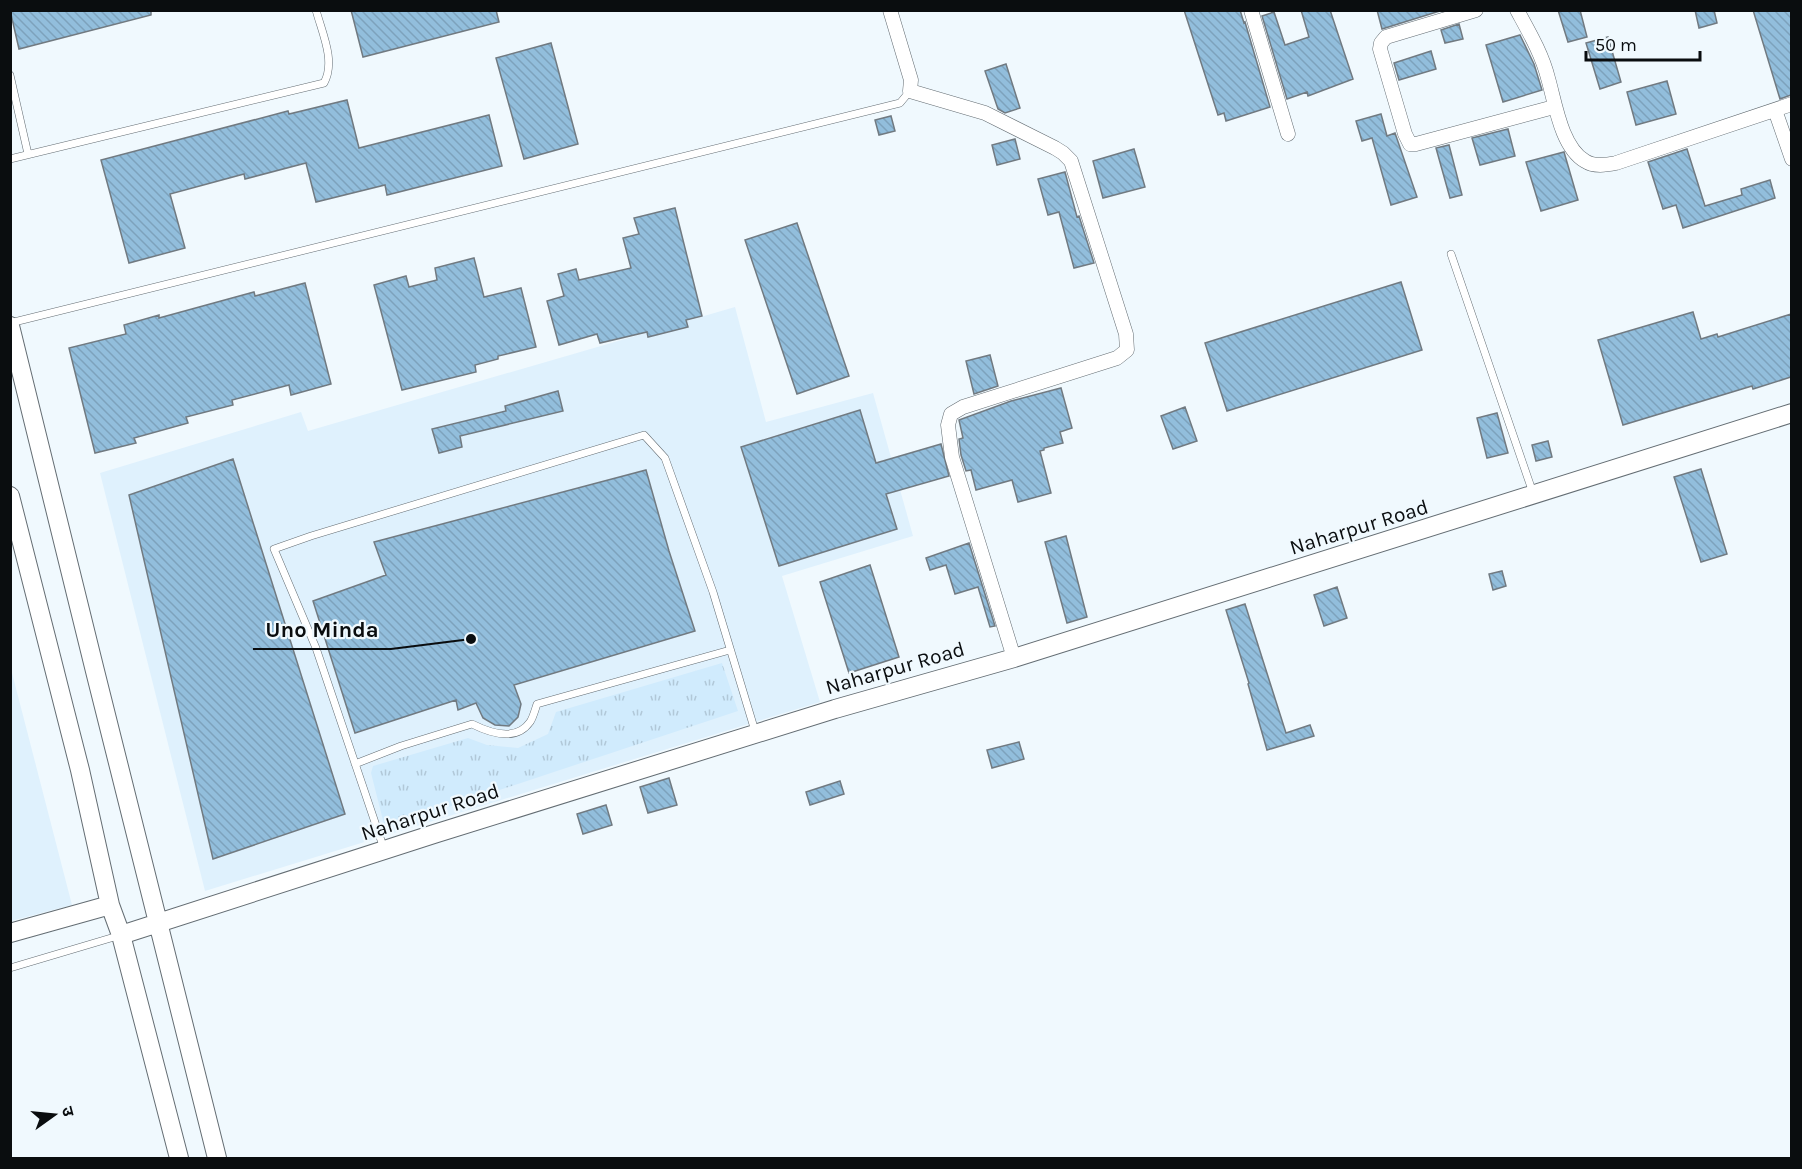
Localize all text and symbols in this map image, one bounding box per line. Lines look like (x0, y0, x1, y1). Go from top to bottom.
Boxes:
scale bar (1586, 24, 1700, 62)
text: 50 m (1595, 34, 1637, 56)
street label: Naharpur Road (1287, 495, 1431, 559)
callout: Uno Minda (253, 609, 391, 649)
text: Uno Minda (265, 617, 379, 643)
street label: Naharpur Road (823, 637, 967, 699)
street label: Naharpur Road (358, 778, 502, 846)
north arrow (24, 1085, 84, 1145)
text: उ (58, 1104, 79, 1119)

